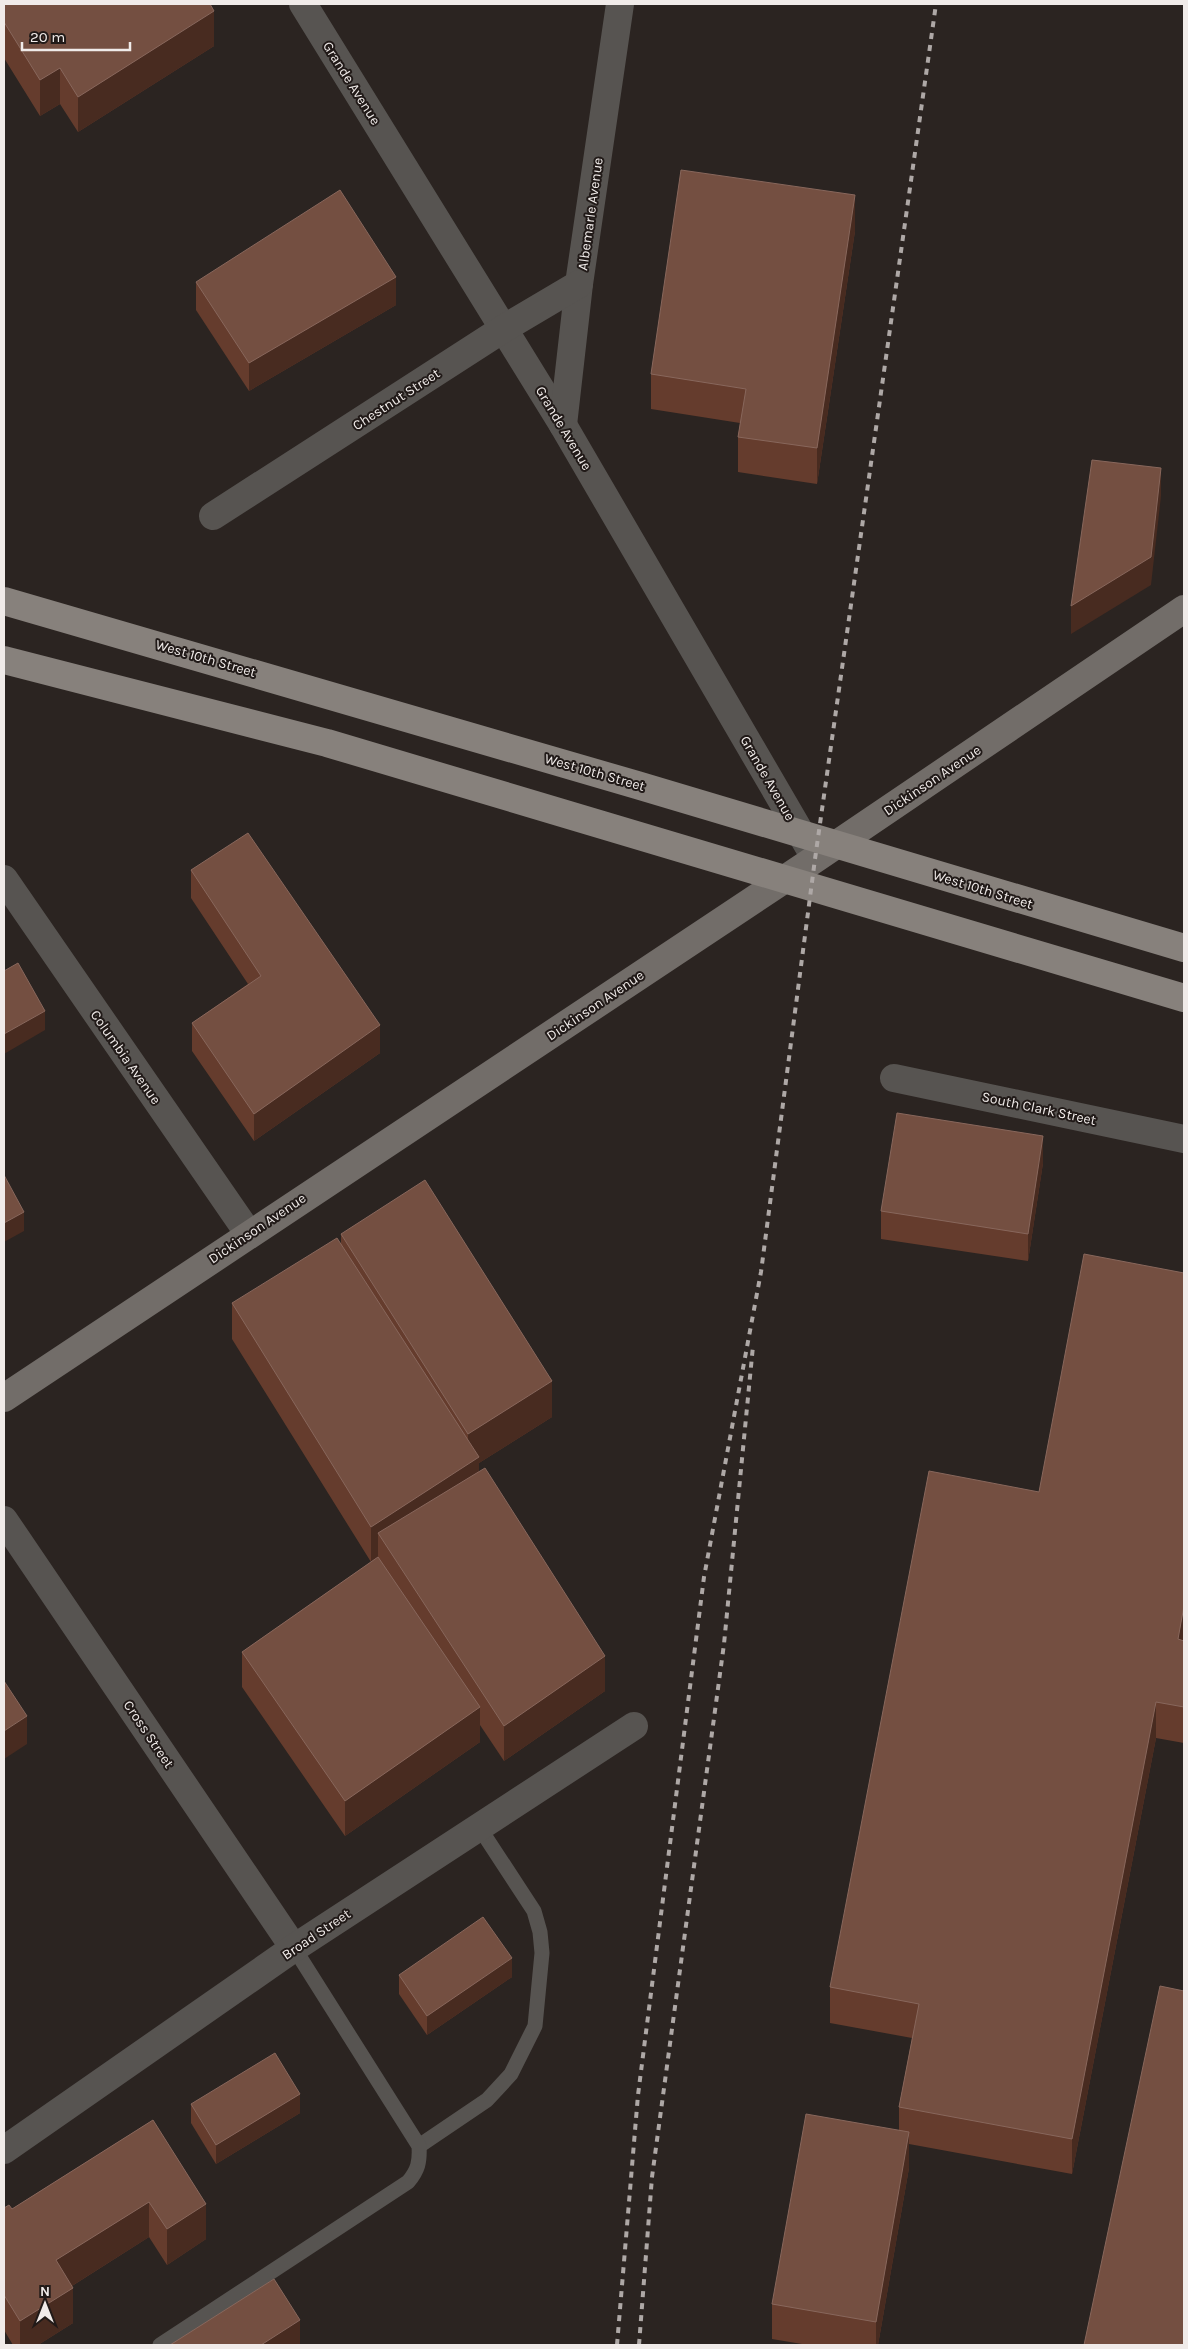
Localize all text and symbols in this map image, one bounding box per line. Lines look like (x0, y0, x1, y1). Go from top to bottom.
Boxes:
scale bar (22, 20, 130, 52)
text: 20 m (30, 28, 65, 46)
street label: Grande Avenue (319, 38, 384, 128)
street label: Albemarle Avenue (574, 157, 607, 272)
street label: Chestnut Street (349, 365, 443, 434)
street label: Grande Avenue (532, 383, 595, 473)
street label: West 10th Street (154, 636, 258, 681)
street label: Grande Avenue (736, 733, 799, 824)
street label: Dickinson Avenue (880, 741, 984, 819)
street label: West 10th Street (543, 750, 647, 795)
street label: West 10th Street (931, 866, 1035, 913)
street label: Dickinson Avenue (543, 966, 647, 1044)
street label: Columbia Avenue (87, 1007, 164, 1108)
street label: South Clark Street (980, 1088, 1098, 1129)
street label: Dickinson Avenue (205, 1189, 309, 1267)
street label: Cross Street (120, 1697, 177, 1771)
street label: Broad Street (279, 1905, 354, 1964)
north arrow (20, 2279, 70, 2329)
text: N (40, 2283, 50, 2300)

